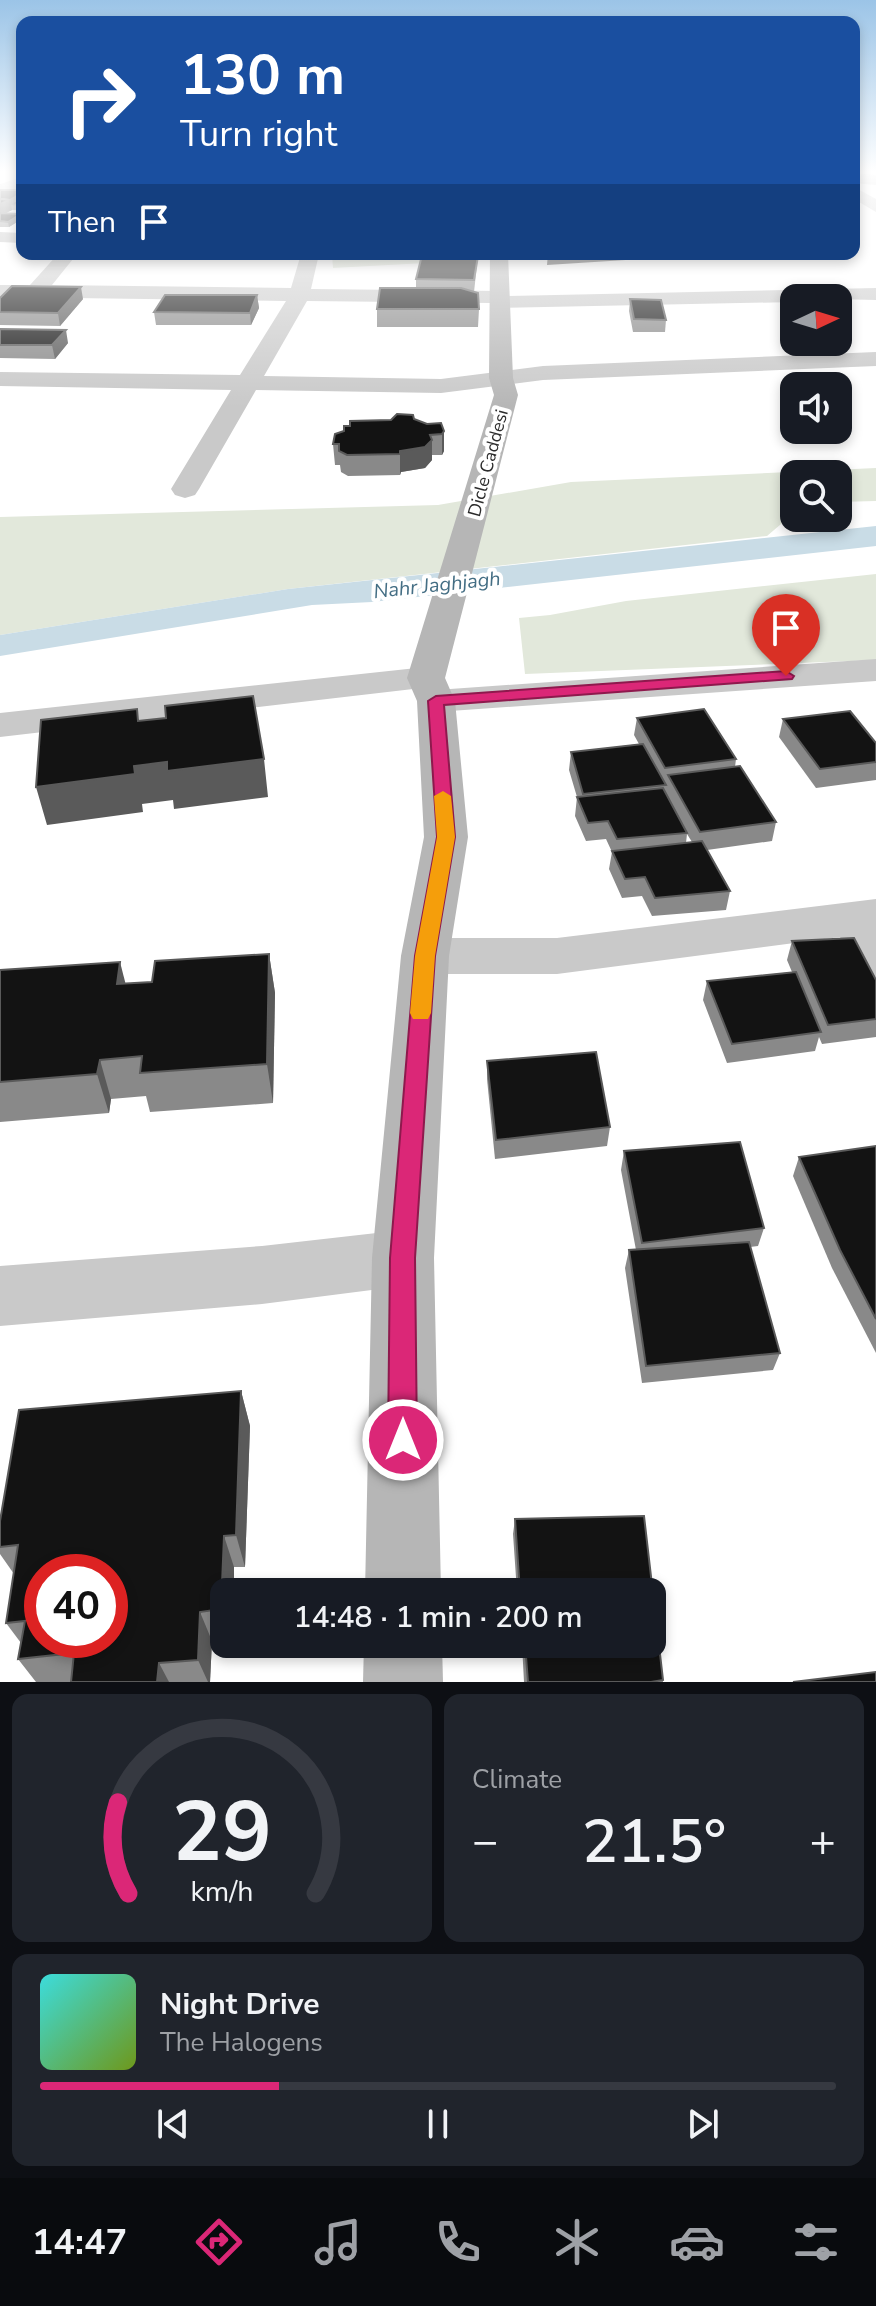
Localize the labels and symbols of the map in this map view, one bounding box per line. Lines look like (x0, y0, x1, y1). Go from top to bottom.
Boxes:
north arrow (780, 284, 852, 356)
street label: Dicle Caddesi (462, 407, 514, 519)
water label: Nahr Jaghjagh (372, 565, 502, 605)
pin (752, 594, 820, 676)
position arrow (361, 1398, 445, 1482)
speed limit sign: 40 (24, 1554, 128, 1658)

